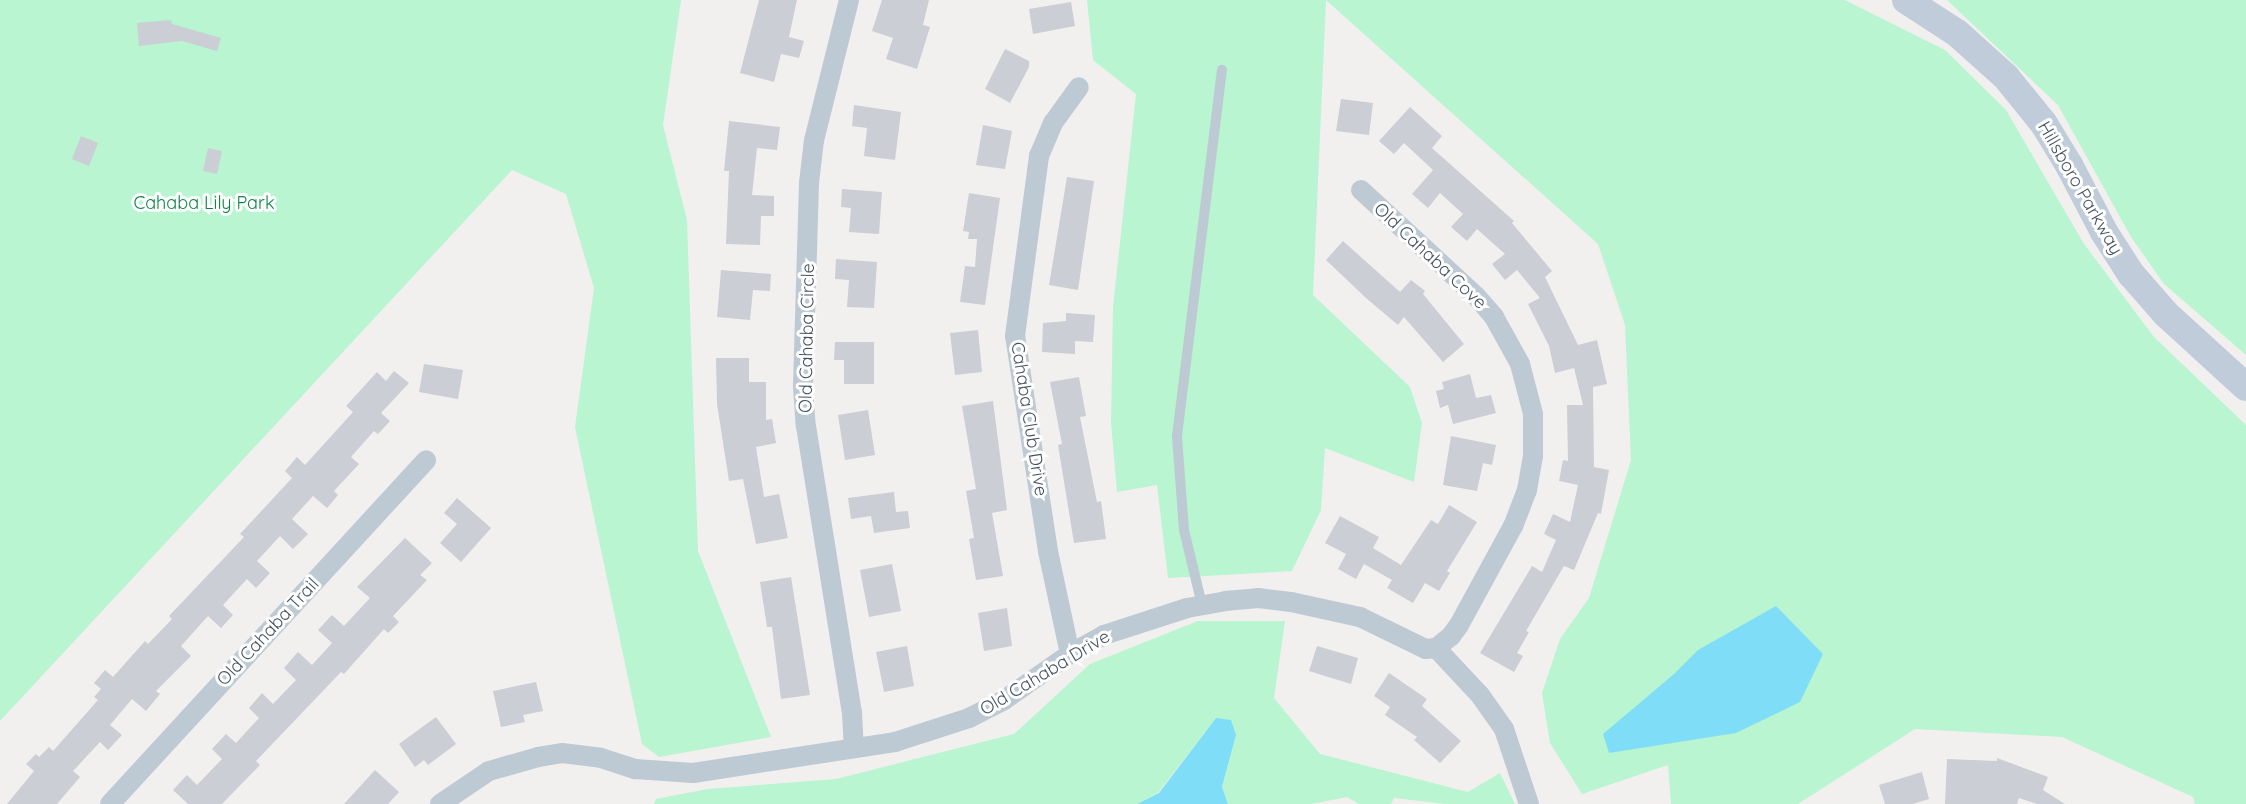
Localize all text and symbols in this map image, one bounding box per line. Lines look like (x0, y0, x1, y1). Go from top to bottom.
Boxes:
street label: Hillsboro Parkway (2033, 117, 2127, 259)
park label: Cahaba Lily Park (133, 192, 275, 214)
street label: Old Cahaba Cove (1369, 198, 1491, 314)
street label: Old Cahaba Circle (795, 263, 819, 413)
street label: Cahaba Club Drive (1006, 340, 1052, 498)
street label: Old Cahaba Trail (213, 574, 323, 690)
street label: Old Cahaba Drive (976, 626, 1114, 720)

